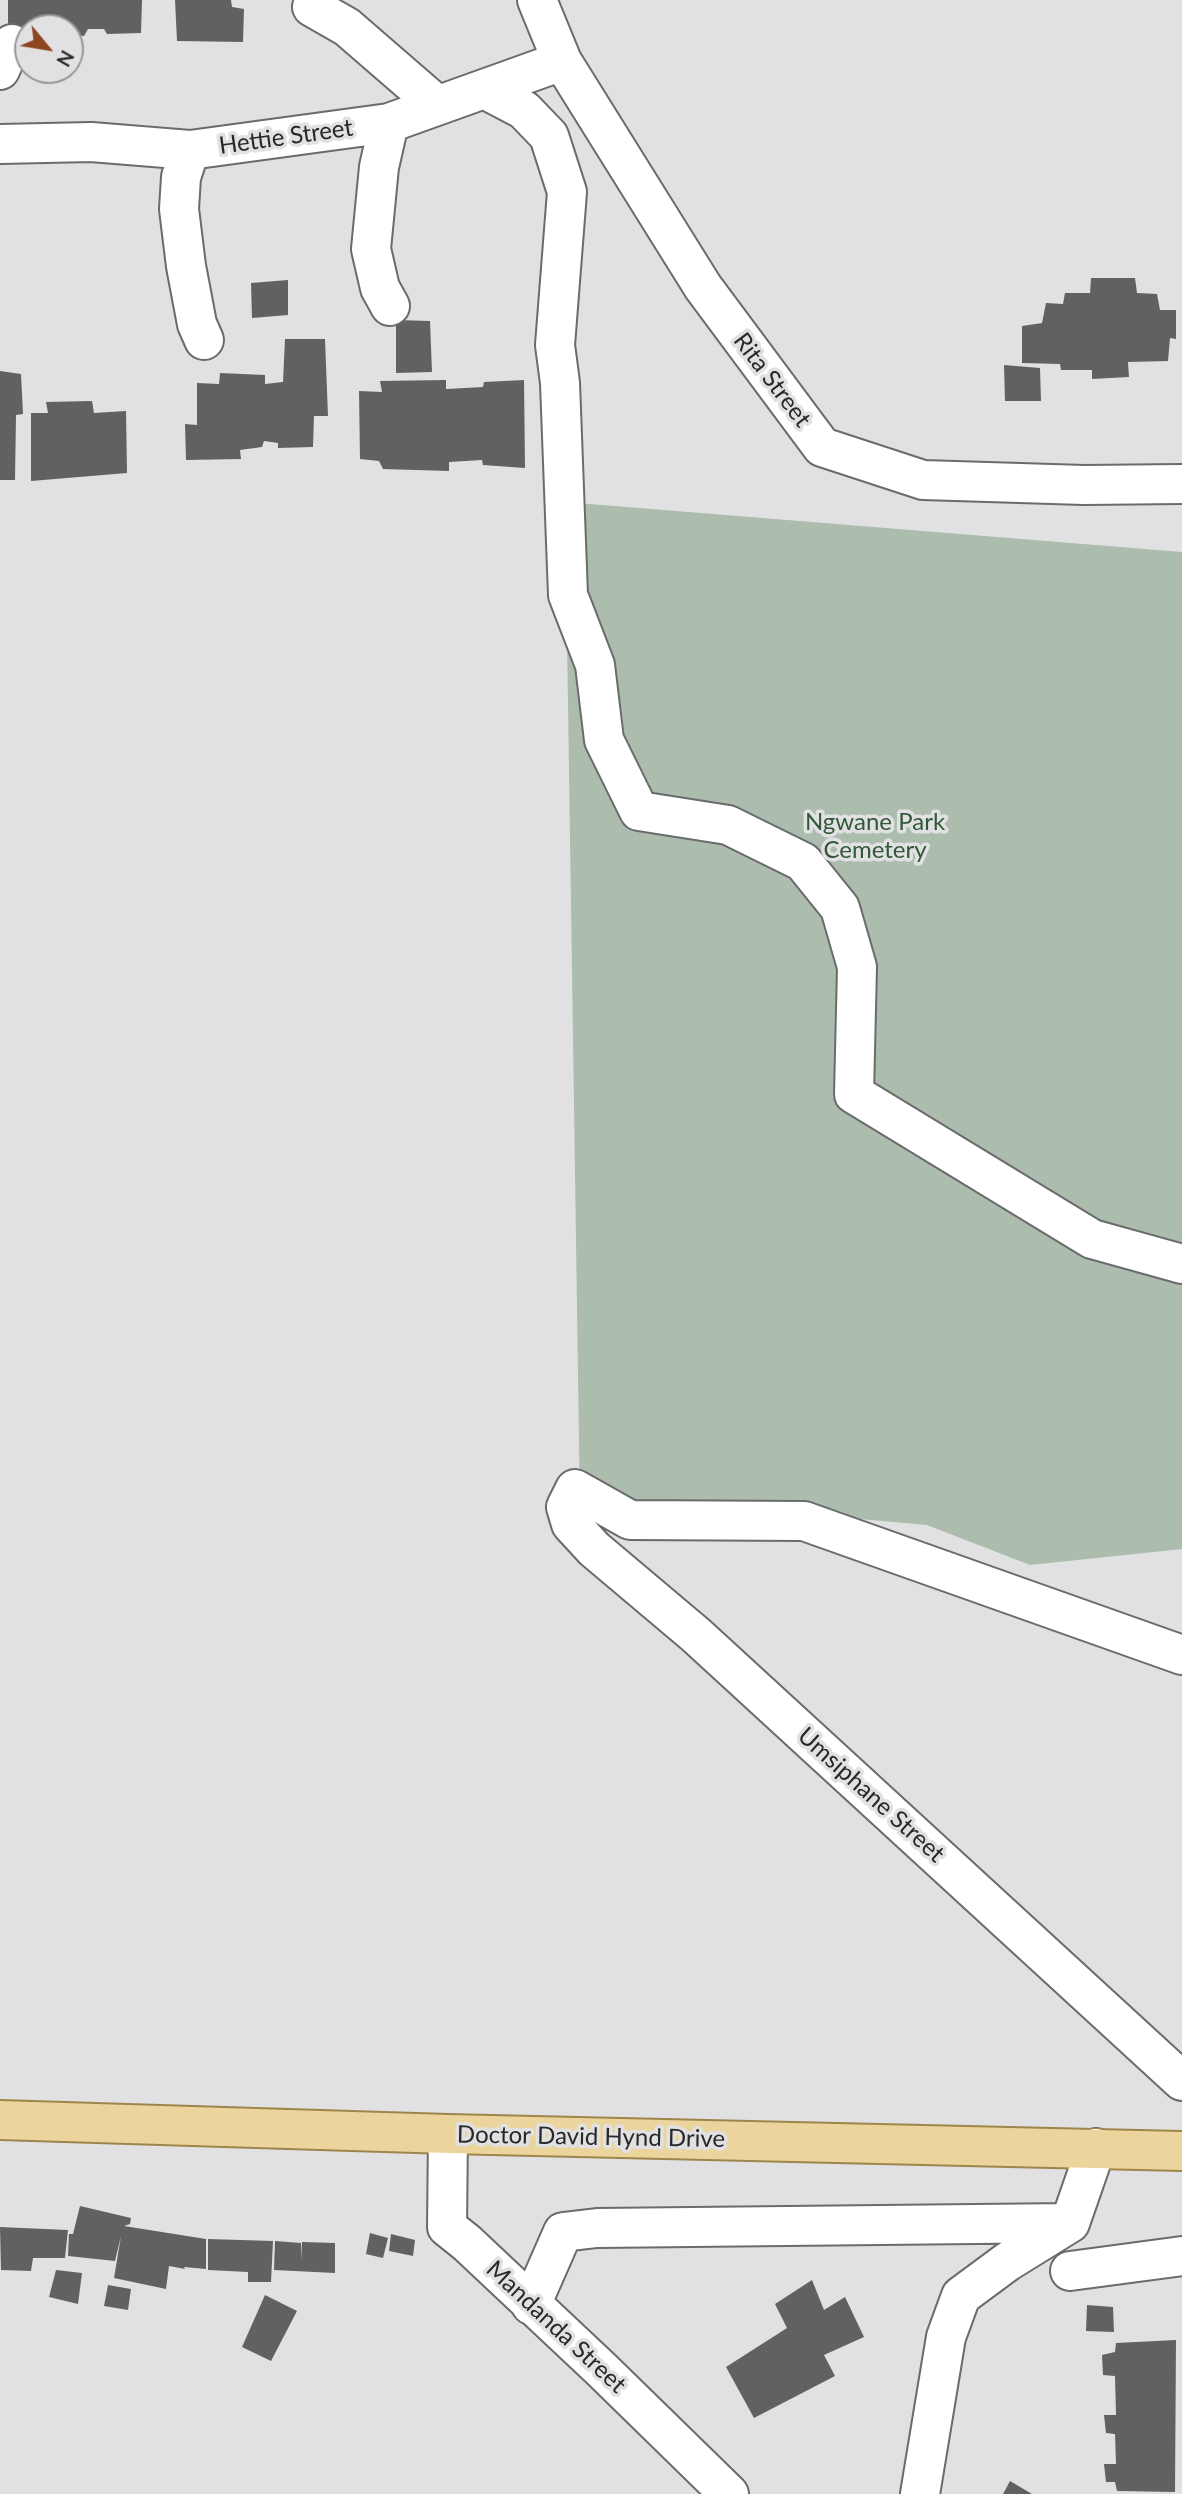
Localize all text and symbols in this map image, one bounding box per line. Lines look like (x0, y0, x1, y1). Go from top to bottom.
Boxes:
north arrow (14, 14, 84, 84)
text: N (52, 47, 80, 71)
street label: Hettie Street (217, 113, 355, 161)
street label: Rita Street (727, 327, 817, 433)
park label: Ngwane Park Cemetery (805, 808, 945, 864)
street label: Umsiphane Street (792, 1722, 950, 1868)
street label: Doctor David Hynd Drive (457, 2120, 725, 2154)
street label: Mandanda Street (480, 2255, 632, 2399)

